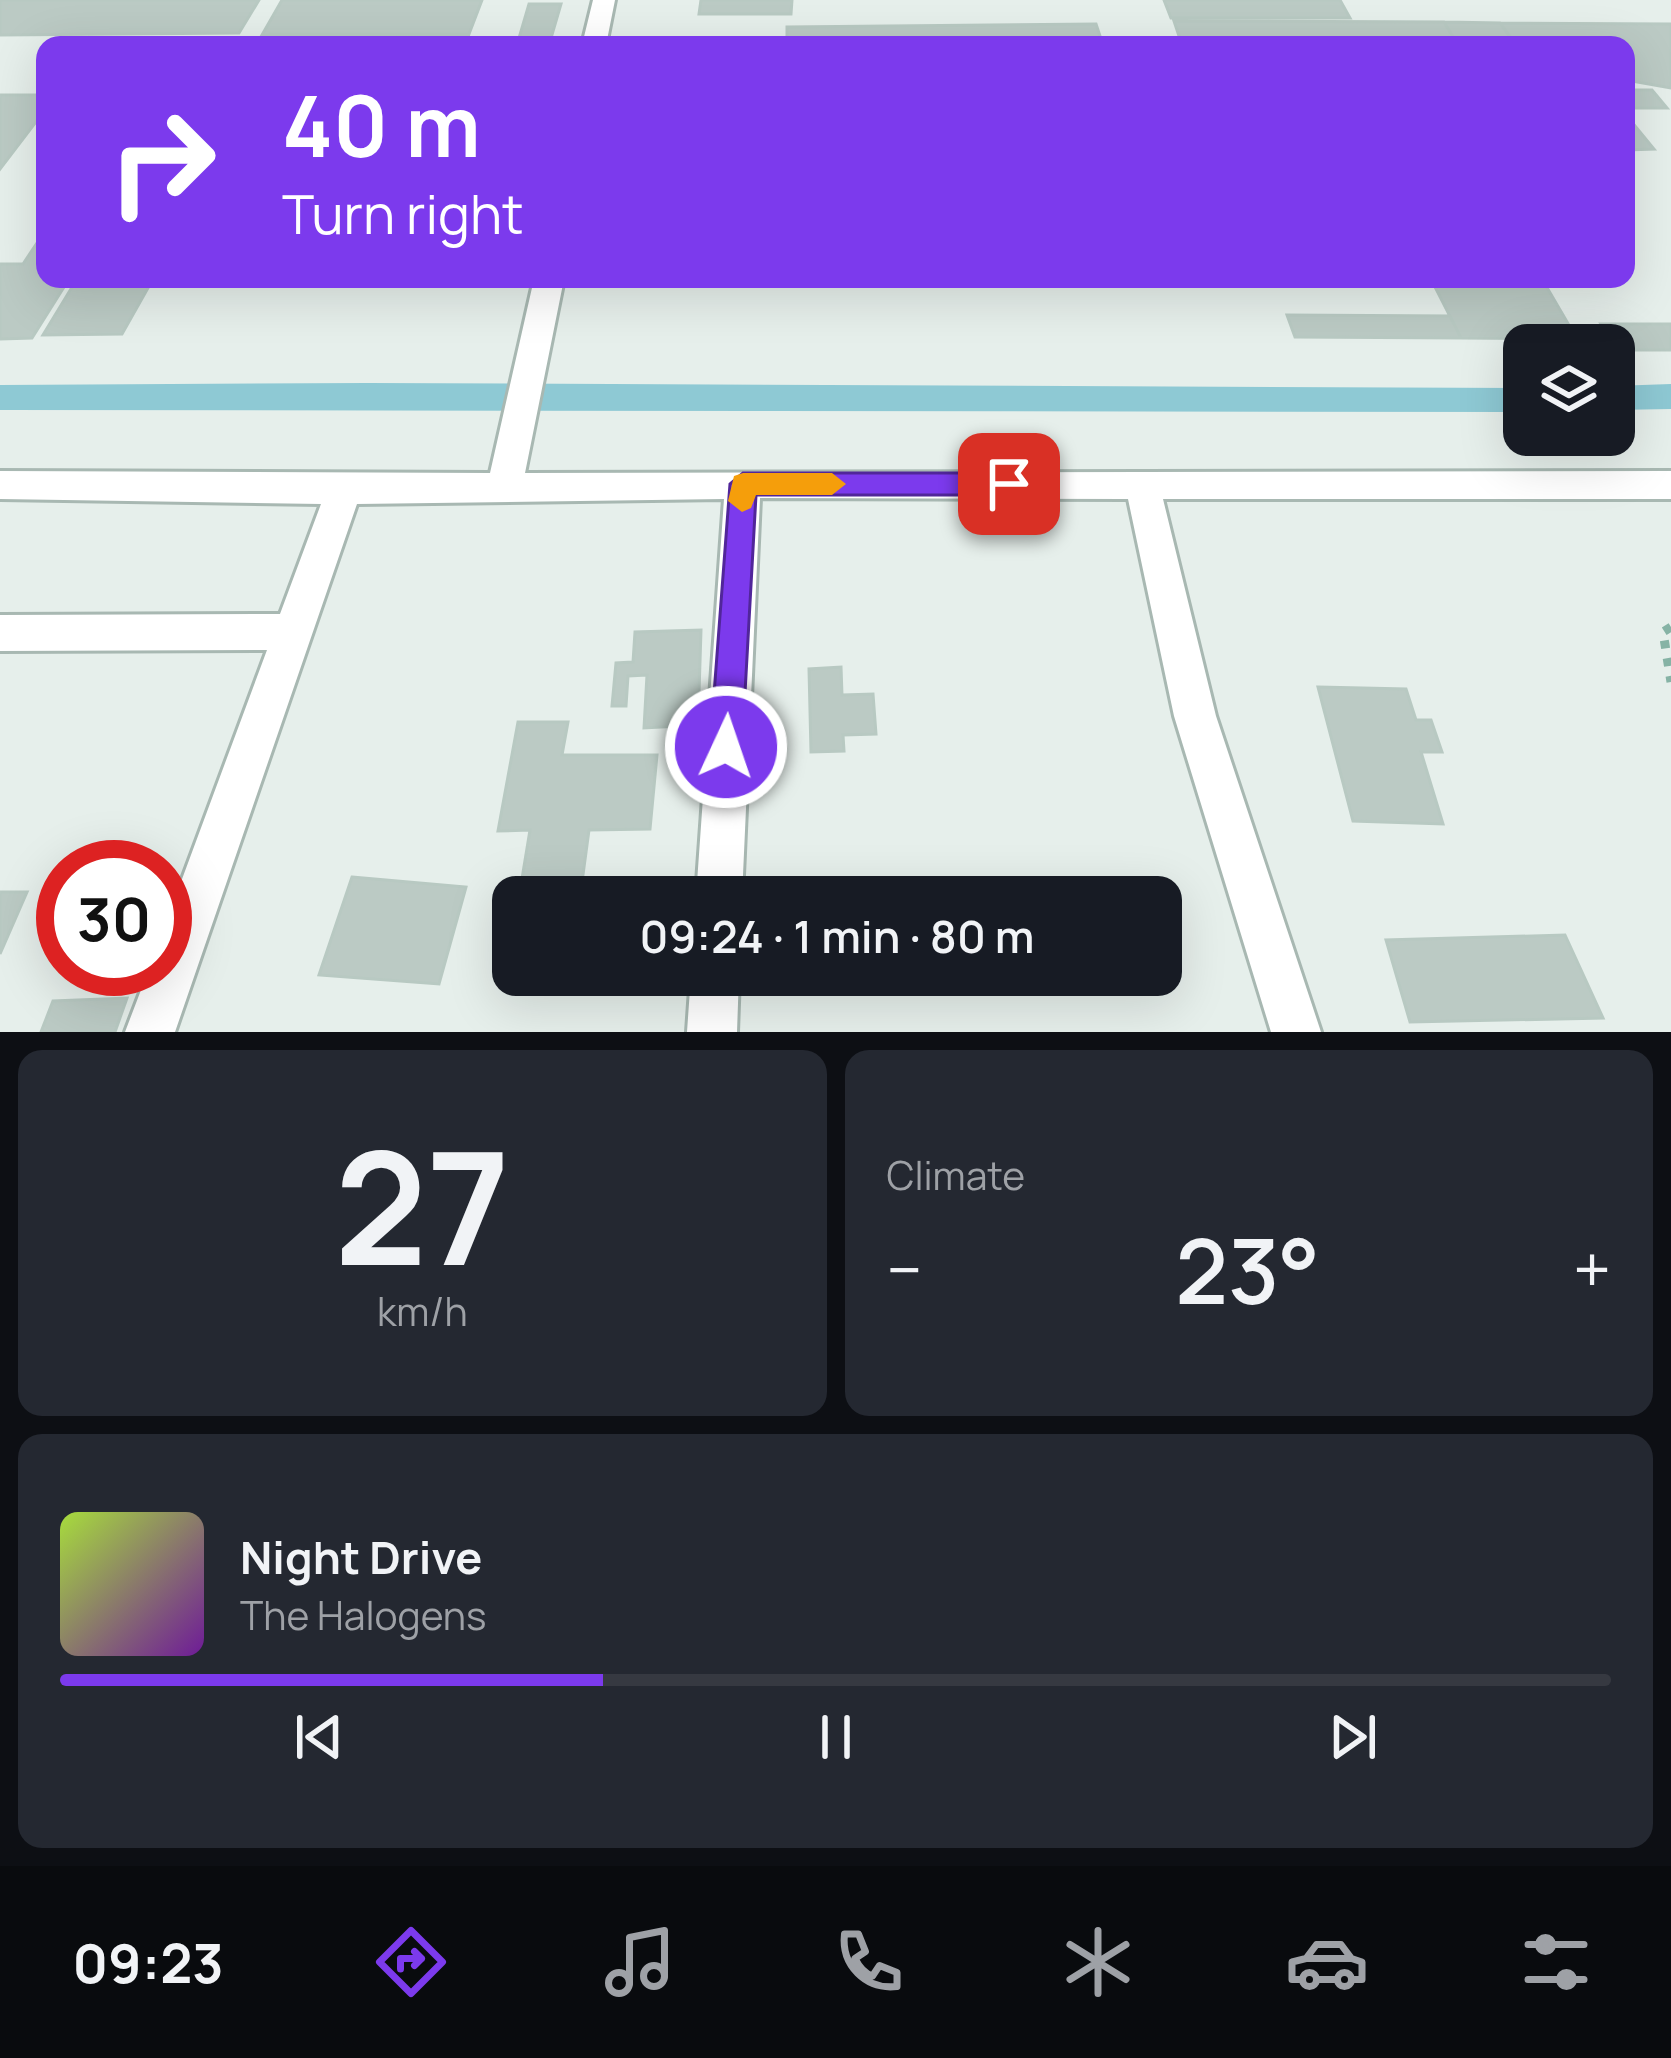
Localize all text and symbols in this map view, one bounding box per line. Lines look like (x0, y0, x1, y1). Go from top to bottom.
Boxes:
text: 40 m (282, 67, 481, 182)
icon: right (84, 84, 240, 240)
text: Turn right (282, 176, 524, 250)
map controls (1503, 324, 1635, 456)
button: layers (1503, 324, 1635, 456)
pin (958, 433, 1060, 535)
icon: arrive (976, 451, 1042, 517)
position arrow (663, 684, 789, 810)
speed limit sign: 30 (36, 840, 192, 996)
text: 09:24 · 1 min · 80 m (640, 905, 1034, 967)
text: 27 (334, 1099, 510, 1312)
text: Climate (887, 1148, 1025, 1202)
text: 23° (1175, 1208, 1320, 1331)
text: − (887, 1224, 922, 1314)
text: + (1573, 1224, 1611, 1314)
text: km/h (377, 1284, 468, 1338)
text: Night Drive (240, 1526, 482, 1588)
text: The Halogens (240, 1588, 487, 1642)
icon: previous (286, 1704, 352, 1770)
icon: pause (803, 1704, 869, 1770)
icon: next (1320, 1704, 1386, 1770)
icon: directions (369, 1920, 453, 2004)
icon: music (598, 1920, 682, 2004)
icon: phone (827, 1920, 911, 2004)
icon: climate (1056, 1920, 1140, 2004)
icon: car (1285, 1920, 1369, 2004)
icon: filters (1514, 1920, 1598, 2004)
text: 09:23 (73, 1925, 224, 1999)

